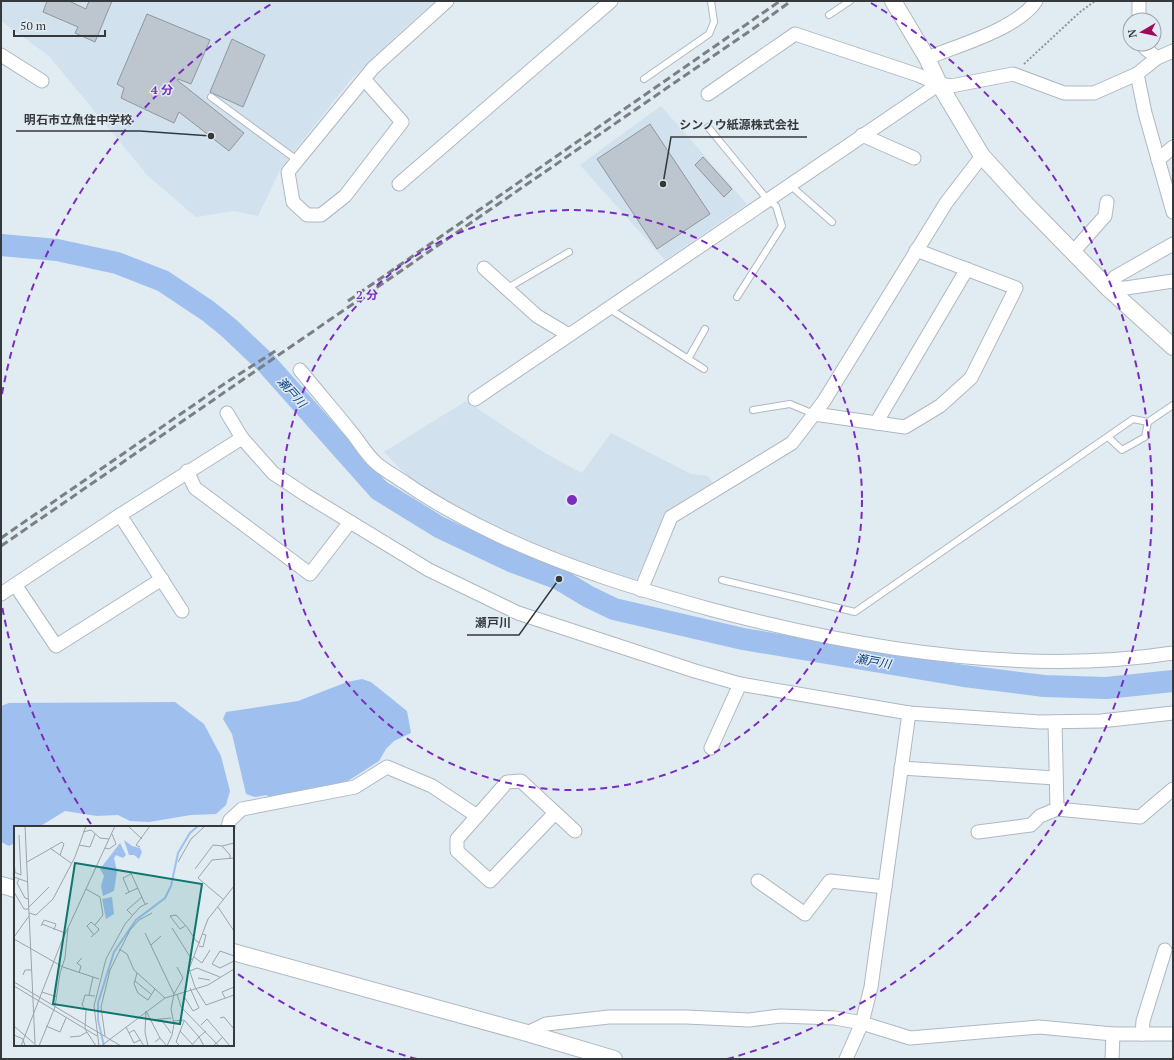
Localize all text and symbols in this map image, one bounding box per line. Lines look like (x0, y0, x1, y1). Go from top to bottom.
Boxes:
scale bar (14, 12, 105, 38)
north arrow (1122, 12, 1162, 52)
text: 50 m (20, 18, 47, 33)
text: N (1124, 28, 1140, 39)
text: 4 分 (151, 82, 173, 97)
callout: 明石市立魚住中学校 (16, 107, 140, 131)
text: 明石市立魚住中学校 (24, 112, 132, 127)
callout: シンノウ紙源株式会社 (671, 113, 807, 137)
text: シンノウ紙源株式会社 (679, 117, 799, 132)
text: 2 分 (356, 287, 378, 302)
water label: 瀬戸川 (274, 374, 311, 412)
centre of rings (565, 493, 579, 507)
callout: 瀬戸川 (467, 611, 519, 635)
text: 瀬戸川 (475, 615, 511, 630)
water label: 瀬戸川 (854, 650, 894, 672)
inset map (14, 826, 234, 1046)

